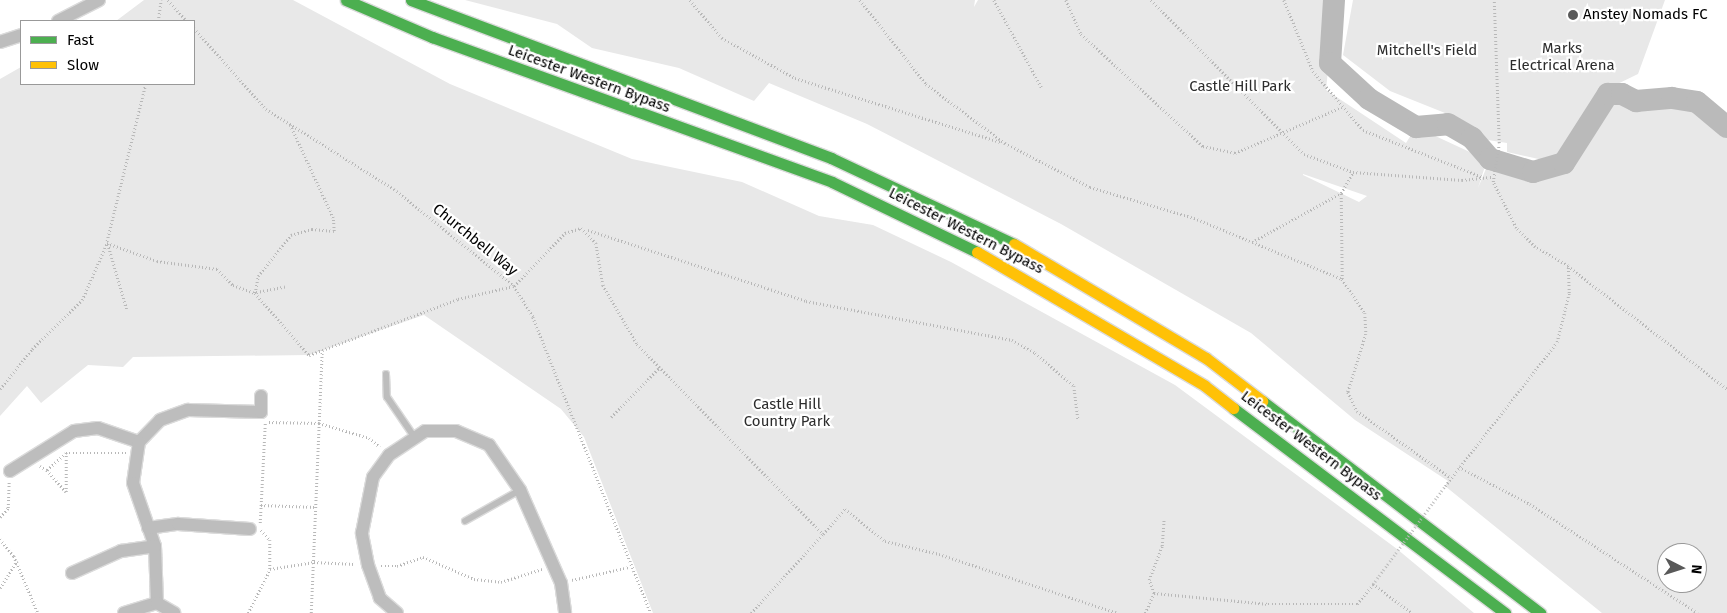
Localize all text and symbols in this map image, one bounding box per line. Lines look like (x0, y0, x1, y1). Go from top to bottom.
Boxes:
place label: Anstey Nomads FC (1583, 6, 1708, 24)
marker: Anstey Nomads FC (1567, 9, 1579, 21)
legend (20, 20, 195, 85)
text: Fast (67, 31, 94, 49)
park label: Marks Electrical Arena (1509, 39, 1615, 74)
street label: Leicester Western Bypass (506, 41, 672, 117)
park label: Mitchell's Field (1377, 42, 1477, 60)
text: Slow (67, 56, 99, 74)
park label: Castle Hill Park (1189, 78, 1291, 96)
street label: Leicester Western Bypass (886, 184, 1046, 278)
street label: Churchbell Way (429, 200, 521, 280)
street label: Leicester Western Bypass (1237, 387, 1385, 505)
park label: Castle Hill Country Park (744, 395, 830, 430)
north arrow (1657, 543, 1707, 593)
text: N (1688, 564, 1705, 575)

